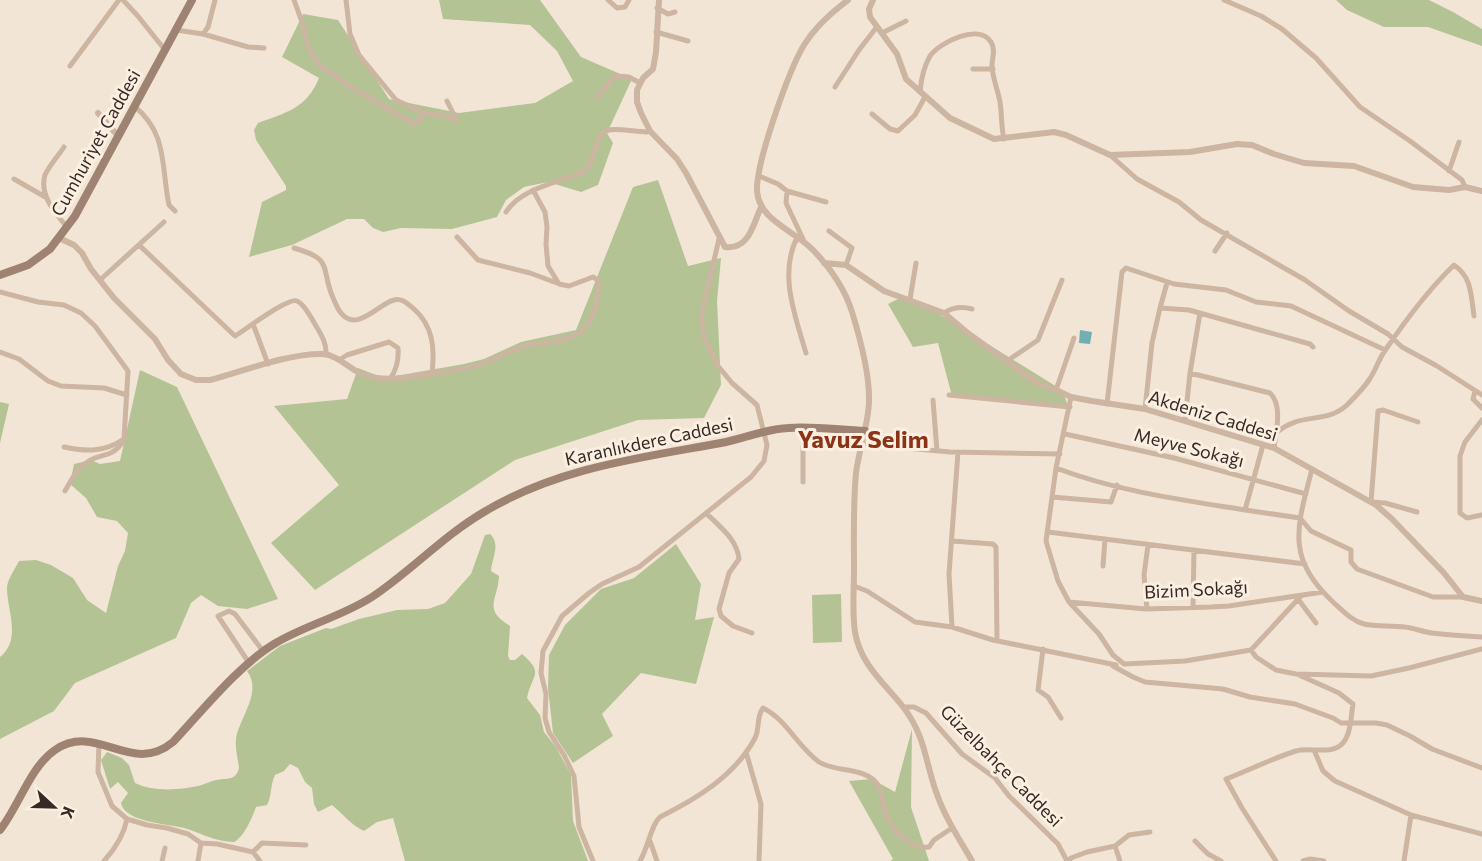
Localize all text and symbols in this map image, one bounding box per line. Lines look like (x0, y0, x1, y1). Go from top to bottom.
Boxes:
street label: Cumhuriyet Caddesi (46, 65, 145, 220)
street label: Akdeniz Caddesi (1146, 385, 1281, 445)
street label: Karanlıkdere Caddesi (563, 412, 735, 470)
street label: Meyve Sokağı (1132, 423, 1246, 471)
district label: Yavuz Selim (797, 424, 929, 453)
street label: Bizim Sokağı (1144, 575, 1248, 603)
street label: Güzelbahçe Caddesi (936, 700, 1067, 831)
north arrow (24, 777, 84, 837)
text: K (57, 804, 79, 822)

